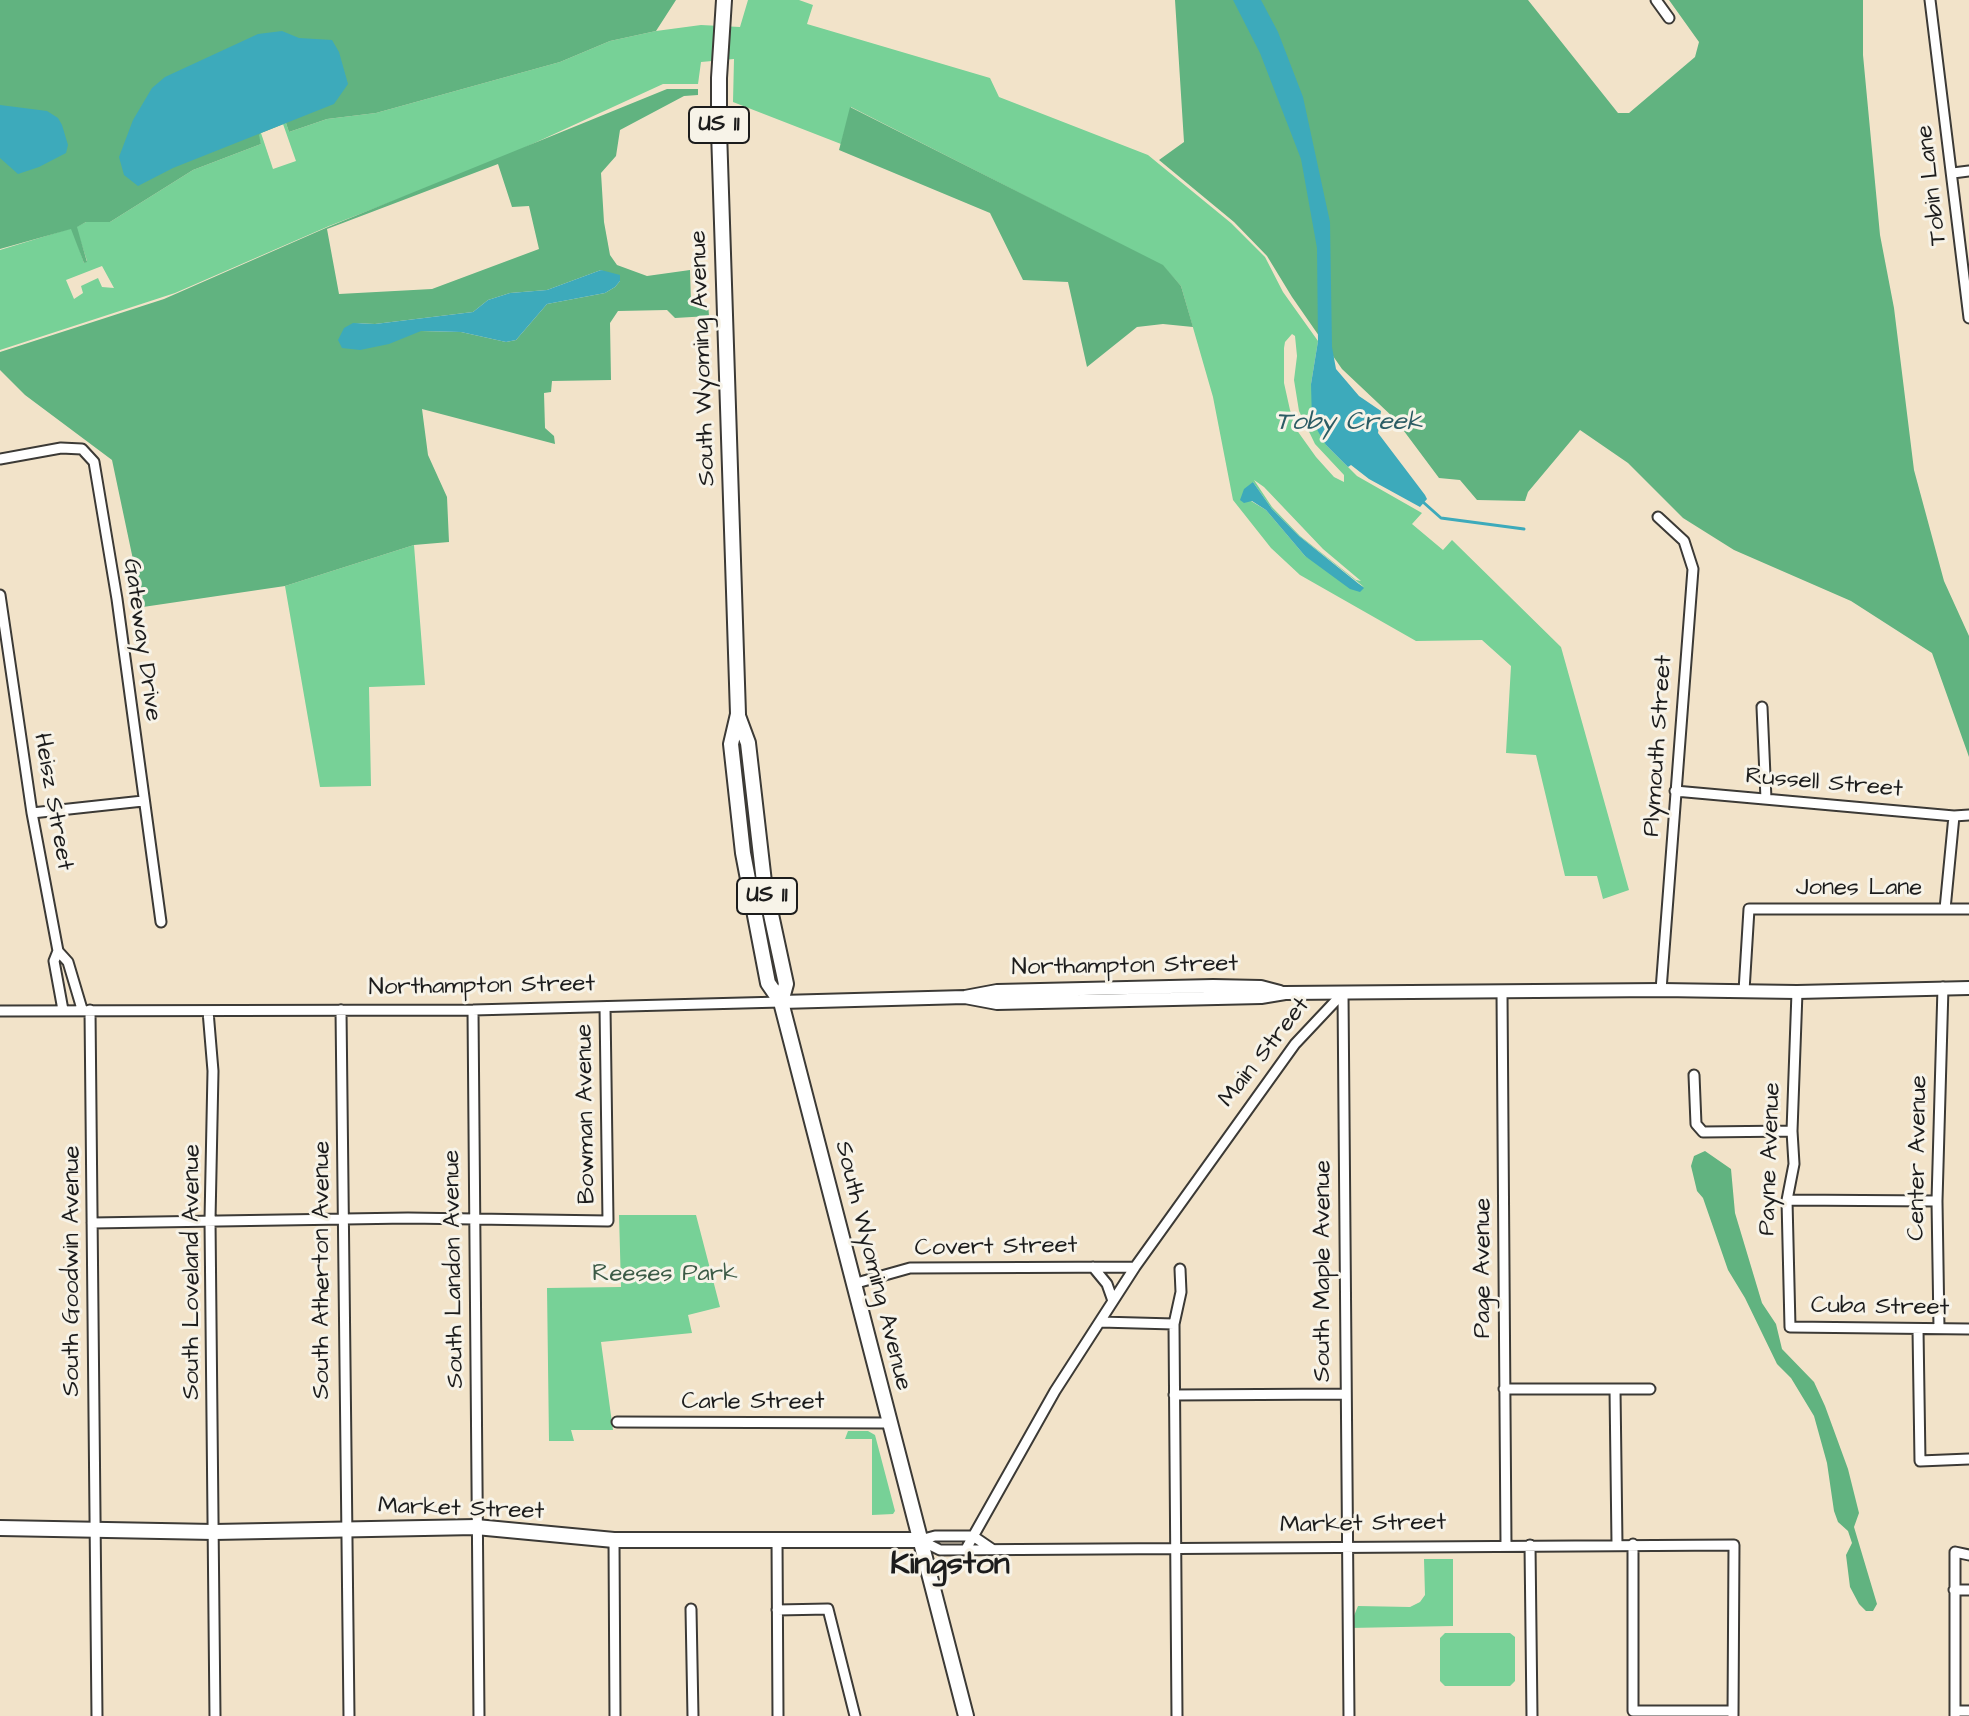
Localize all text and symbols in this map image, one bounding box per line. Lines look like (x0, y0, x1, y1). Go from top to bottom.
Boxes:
road number: US 11 (689, 107, 749, 143)
street label: Tobin Lane (1911, 123, 1955, 247)
street label: South Wyoming Avenue (685, 230, 723, 486)
water label: Toby Creek (1276, 408, 1422, 440)
street label: Gateway Drive (115, 557, 167, 723)
street label: Plymouth Street (1638, 654, 1680, 838)
street label: Heisz Street (26, 731, 78, 873)
street label: Russell Street (1744, 763, 1904, 805)
street label: Jones Lane (1796, 875, 1922, 903)
road number: US 11 (737, 878, 797, 914)
street label: Northampton Street (1012, 951, 1238, 983)
street label: Northampton Street (369, 971, 595, 1003)
street label: Main Street (1213, 992, 1317, 1114)
street label: Bowman Avenue (571, 1024, 603, 1204)
street label: Center Avenue (1903, 1075, 1935, 1241)
street label: Payne Avenue (1754, 1082, 1788, 1236)
street label: South Wyoming Avenue (827, 1138, 917, 1394)
street label: South Atherton Avenue (309, 1141, 337, 1399)
street label: South Loveland Avenue (179, 1144, 207, 1400)
street label: South Goodwin Avenue (59, 1146, 87, 1396)
street label: South Landon Avenue (439, 1150, 471, 1388)
street label: South Maple Avenue (1310, 1160, 1338, 1382)
street label: Page Avenue (1470, 1198, 1498, 1338)
street label: Covert Street (915, 1232, 1077, 1264)
park label: Reeses Park (592, 1261, 738, 1289)
street label: Cuba Street (1811, 1292, 1949, 1324)
street label: Carle Street (682, 1389, 824, 1417)
street label: Market Street (377, 1493, 545, 1527)
street label: Market Street (1280, 1509, 1446, 1541)
district label: Kingston (890, 1547, 1010, 1585)

